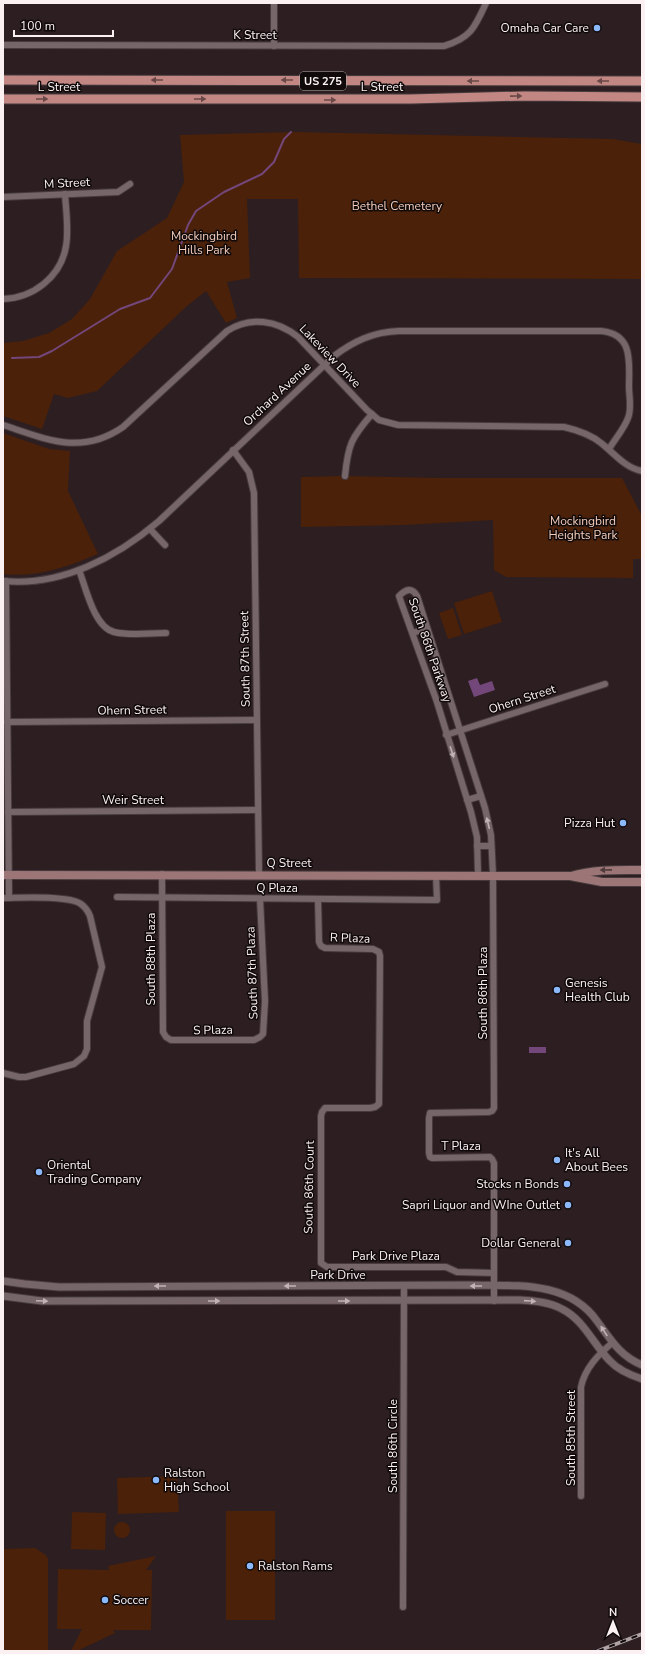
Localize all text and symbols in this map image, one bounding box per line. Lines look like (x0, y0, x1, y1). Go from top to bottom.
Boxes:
scale bar (14, 12, 113, 38)
text: 100 m (20, 18, 55, 34)
place label: Omaha Car Care (500, 20, 589, 36)
marker: Omaha Car Care (592, 23, 602, 33)
street label: K Street (233, 27, 277, 43)
road number: US 275 (300, 72, 346, 90)
one-way arrow (150, 77, 163, 83)
one-way arrow (280, 77, 293, 83)
one-way arrow (466, 78, 479, 84)
one-way arrow (596, 78, 609, 84)
street label: L Street (38, 79, 81, 95)
street label: L Street (361, 79, 404, 95)
one-way arrow (510, 93, 522, 100)
one-way arrow (36, 96, 49, 102)
one-way arrow (194, 96, 207, 102)
one-way arrow (324, 96, 336, 103)
street label: M Street (44, 174, 91, 192)
park label: Bethel Cemetery (352, 198, 443, 214)
park label: Mockingbird Hills Park (171, 228, 237, 258)
street label: Lakeview Drive (296, 321, 364, 391)
street label: Orchard Avenue (240, 358, 314, 430)
park label: Mockingbird Heights Park (548, 513, 619, 543)
street label: South 86th Parkway (405, 596, 456, 705)
street label: South 87th Street (236, 610, 254, 707)
street label: Ohern Street (487, 680, 558, 717)
street label: Ohern Street (97, 701, 168, 719)
one-way arrow (449, 746, 455, 758)
street label: Weir Street (102, 792, 165, 808)
place label: Pizza Hut (564, 815, 616, 831)
one-way arrow (485, 817, 491, 829)
marker: Pizza Hut (618, 818, 628, 828)
street label: Q Street (266, 855, 312, 871)
one-way arrow (599, 867, 612, 873)
street label: Q Plaza (256, 880, 298, 896)
street label: South 88th Plaza (143, 913, 159, 1005)
street label: South 87th Plaza (242, 926, 262, 1020)
street label: R Plaza (329, 929, 371, 947)
street label: South 86th Plaza (475, 947, 491, 1039)
place label: Genesis Health Club (565, 975, 630, 1005)
marker: Genesis Health Club (552, 985, 562, 995)
street label: S Plaza (193, 1022, 233, 1038)
street label: T Plaza (441, 1138, 481, 1154)
street label: South 86th Court (300, 1139, 318, 1234)
place label: It's All About Bees (565, 1145, 628, 1175)
marker: It's All About Bees (552, 1155, 562, 1165)
place label: Oriental Trading Company (47, 1157, 142, 1187)
marker: Oriental Trading Company (34, 1167, 44, 1177)
place label: Stocks n Bonds (476, 1176, 559, 1192)
marker: Stocks n Bonds (562, 1179, 572, 1189)
place label: Sapri Liquor and WIne Outlet (402, 1197, 561, 1213)
marker: Sapri Liquor and WIne Outlet (563, 1200, 573, 1210)
place label: Dollar General (481, 1235, 560, 1251)
marker: Dollar General (563, 1238, 573, 1248)
street label: Park Drive Plaza (352, 1248, 440, 1264)
street label: Park Drive (310, 1267, 366, 1283)
one-way arrow (470, 1282, 482, 1289)
one-way arrow (153, 1283, 166, 1289)
one-way arrow (283, 1283, 296, 1289)
one-way arrow (36, 1297, 48, 1304)
one-way arrow (524, 1297, 536, 1304)
one-way arrow (208, 1298, 221, 1304)
one-way arrow (338, 1298, 351, 1304)
one-way arrow (600, 1325, 608, 1336)
street label: South 85th Street (563, 1389, 579, 1486)
street label: South 86th Circle (385, 1399, 401, 1493)
place label: Ralston High School (164, 1465, 230, 1495)
marker: Ralston High School (151, 1475, 161, 1485)
place label: Ralston Rams (258, 1558, 333, 1574)
marker: Ralston Rams (245, 1561, 255, 1571)
place label: Soccer (113, 1592, 149, 1608)
marker: Soccer (100, 1595, 110, 1605)
north arrow (593, 1602, 633, 1642)
text: N (609, 1605, 617, 1620)

